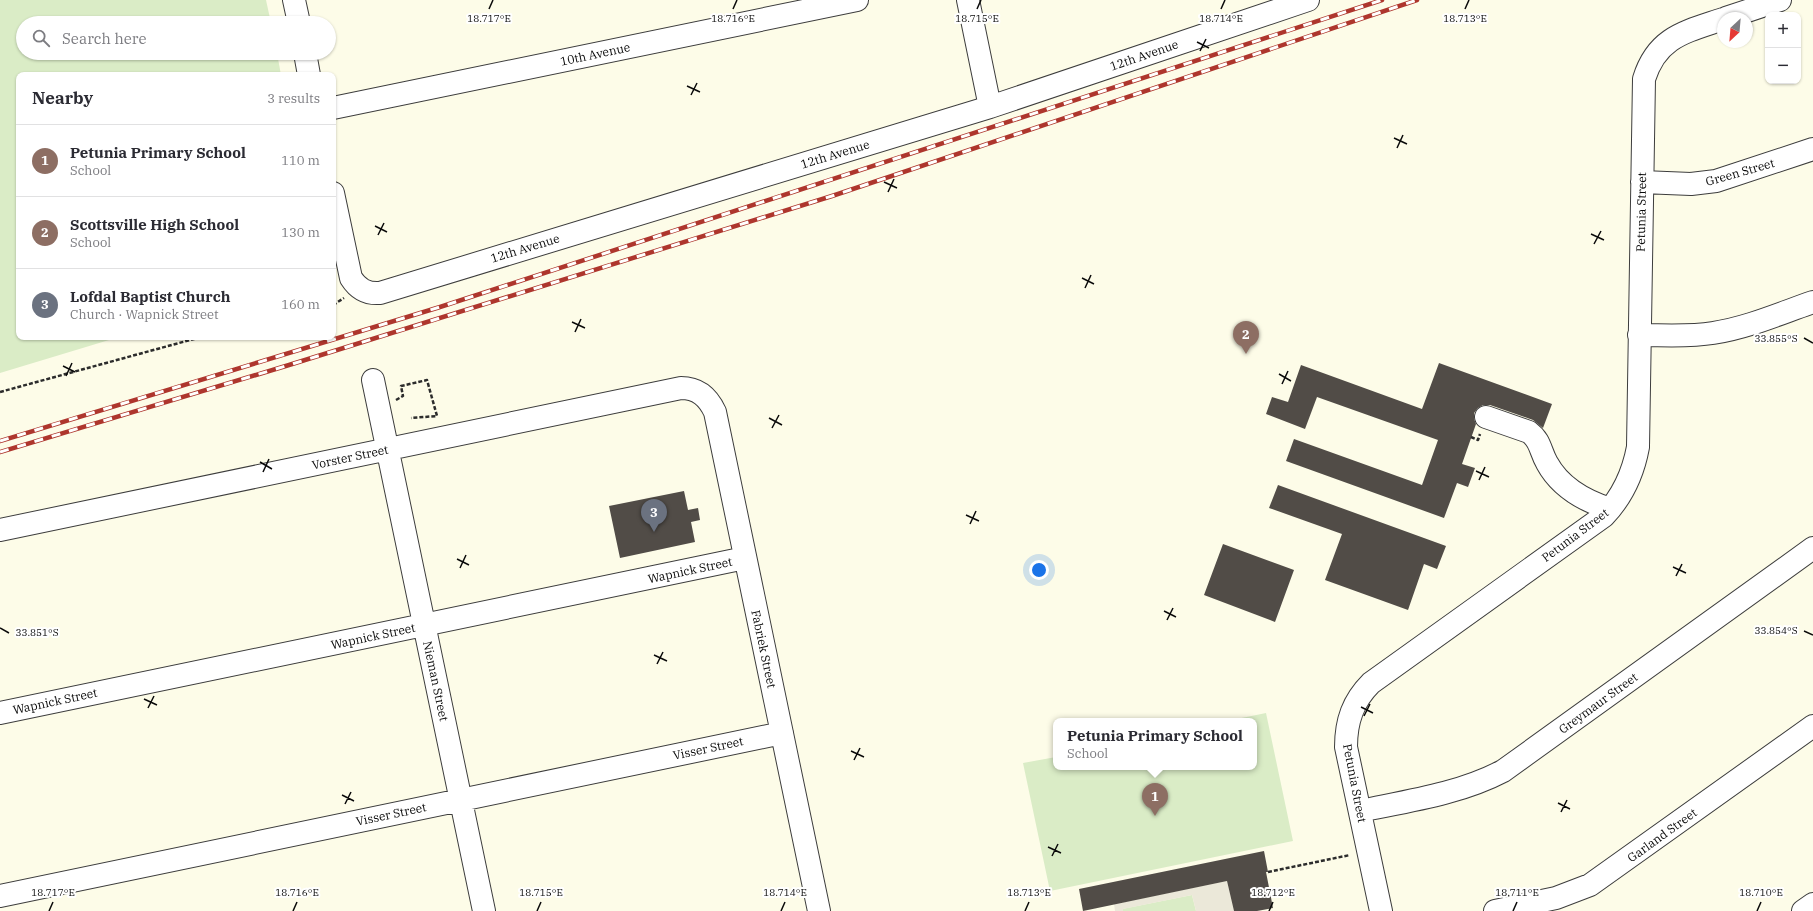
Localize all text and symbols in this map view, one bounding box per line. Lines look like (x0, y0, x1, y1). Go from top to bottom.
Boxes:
text: 18.717°E (467, 12, 511, 25)
text: 18.716°E (711, 12, 755, 25)
text: 18.715°E (955, 12, 999, 25)
text: 18.714°E (1199, 12, 1243, 25)
text: 18.713°E (1443, 12, 1487, 25)
north arrow (1717, 12, 1753, 48)
map controls (1765, 12, 1801, 84)
button: + (1765, 12, 1801, 48)
search box (16, 16, 336, 60)
icon: search (30, 27, 52, 49)
text: Search here (62, 29, 147, 48)
street label: 12th Avenue (1108, 36, 1180, 74)
street label: 10th Avenue (559, 39, 631, 69)
button: − (1765, 48, 1801, 84)
text: Nearby (32, 87, 93, 109)
text: 3 results (267, 90, 320, 107)
street label: 12th Avenue (799, 136, 871, 172)
text: Petunia Primary School (70, 143, 246, 162)
text: 1 (41, 152, 49, 169)
text: 110 m (281, 152, 320, 169)
street label: Green Street (1704, 155, 1776, 189)
text: School (70, 162, 111, 179)
street label: Petunia Street (1633, 172, 1649, 252)
text: Scottsville High School (70, 215, 239, 234)
text: 2 (41, 224, 49, 241)
text: 130 m (281, 224, 320, 241)
street label: 12th Avenue (489, 230, 561, 266)
text: School (70, 234, 111, 251)
text: Lofdal Baptist Church (70, 287, 231, 306)
text: 3 (41, 296, 49, 313)
text: 160 m (281, 296, 320, 313)
text: Church · Wapnick Street (70, 306, 219, 323)
pin: 2 (1233, 321, 1259, 354)
text: 33.855°S (1754, 332, 1798, 345)
street label: Vorster Street (310, 442, 390, 472)
pin: 3 (641, 499, 667, 532)
street label: Petunia Street (1539, 505, 1611, 565)
street label: Wapnick Street (646, 554, 734, 586)
your location (1029, 560, 1049, 580)
street label: Fabriek Street (748, 608, 780, 690)
street label: Wapnick Street (329, 620, 417, 652)
text: 33.854°S (1754, 624, 1798, 637)
text: 33.851°S (15, 626, 59, 639)
street label: Nieman Street (420, 639, 452, 723)
street label: Greymaur Street (1556, 669, 1640, 737)
street label: Wapnick Street (11, 685, 99, 717)
popup (1053, 718, 1257, 770)
text: Petunia Primary School (1067, 726, 1243, 745)
street label: Visser Street (672, 733, 744, 763)
street label: Petunia Street (1340, 742, 1370, 824)
text: School (1067, 745, 1108, 762)
pin: 1 (1142, 783, 1168, 816)
street label: Visser Street (355, 799, 427, 829)
street label: Garland Street (1624, 805, 1700, 865)
text: 18.717°E (31, 886, 75, 899)
text: 18.716°E (275, 886, 319, 899)
text: 18.715°E (519, 886, 563, 899)
text: 18.714°E (763, 886, 807, 899)
text: 18.713°E (1007, 886, 1051, 899)
text: 18.712°E (1251, 886, 1295, 899)
text: 18.711°E (1495, 886, 1539, 899)
text: 18.710°E (1739, 886, 1783, 899)

